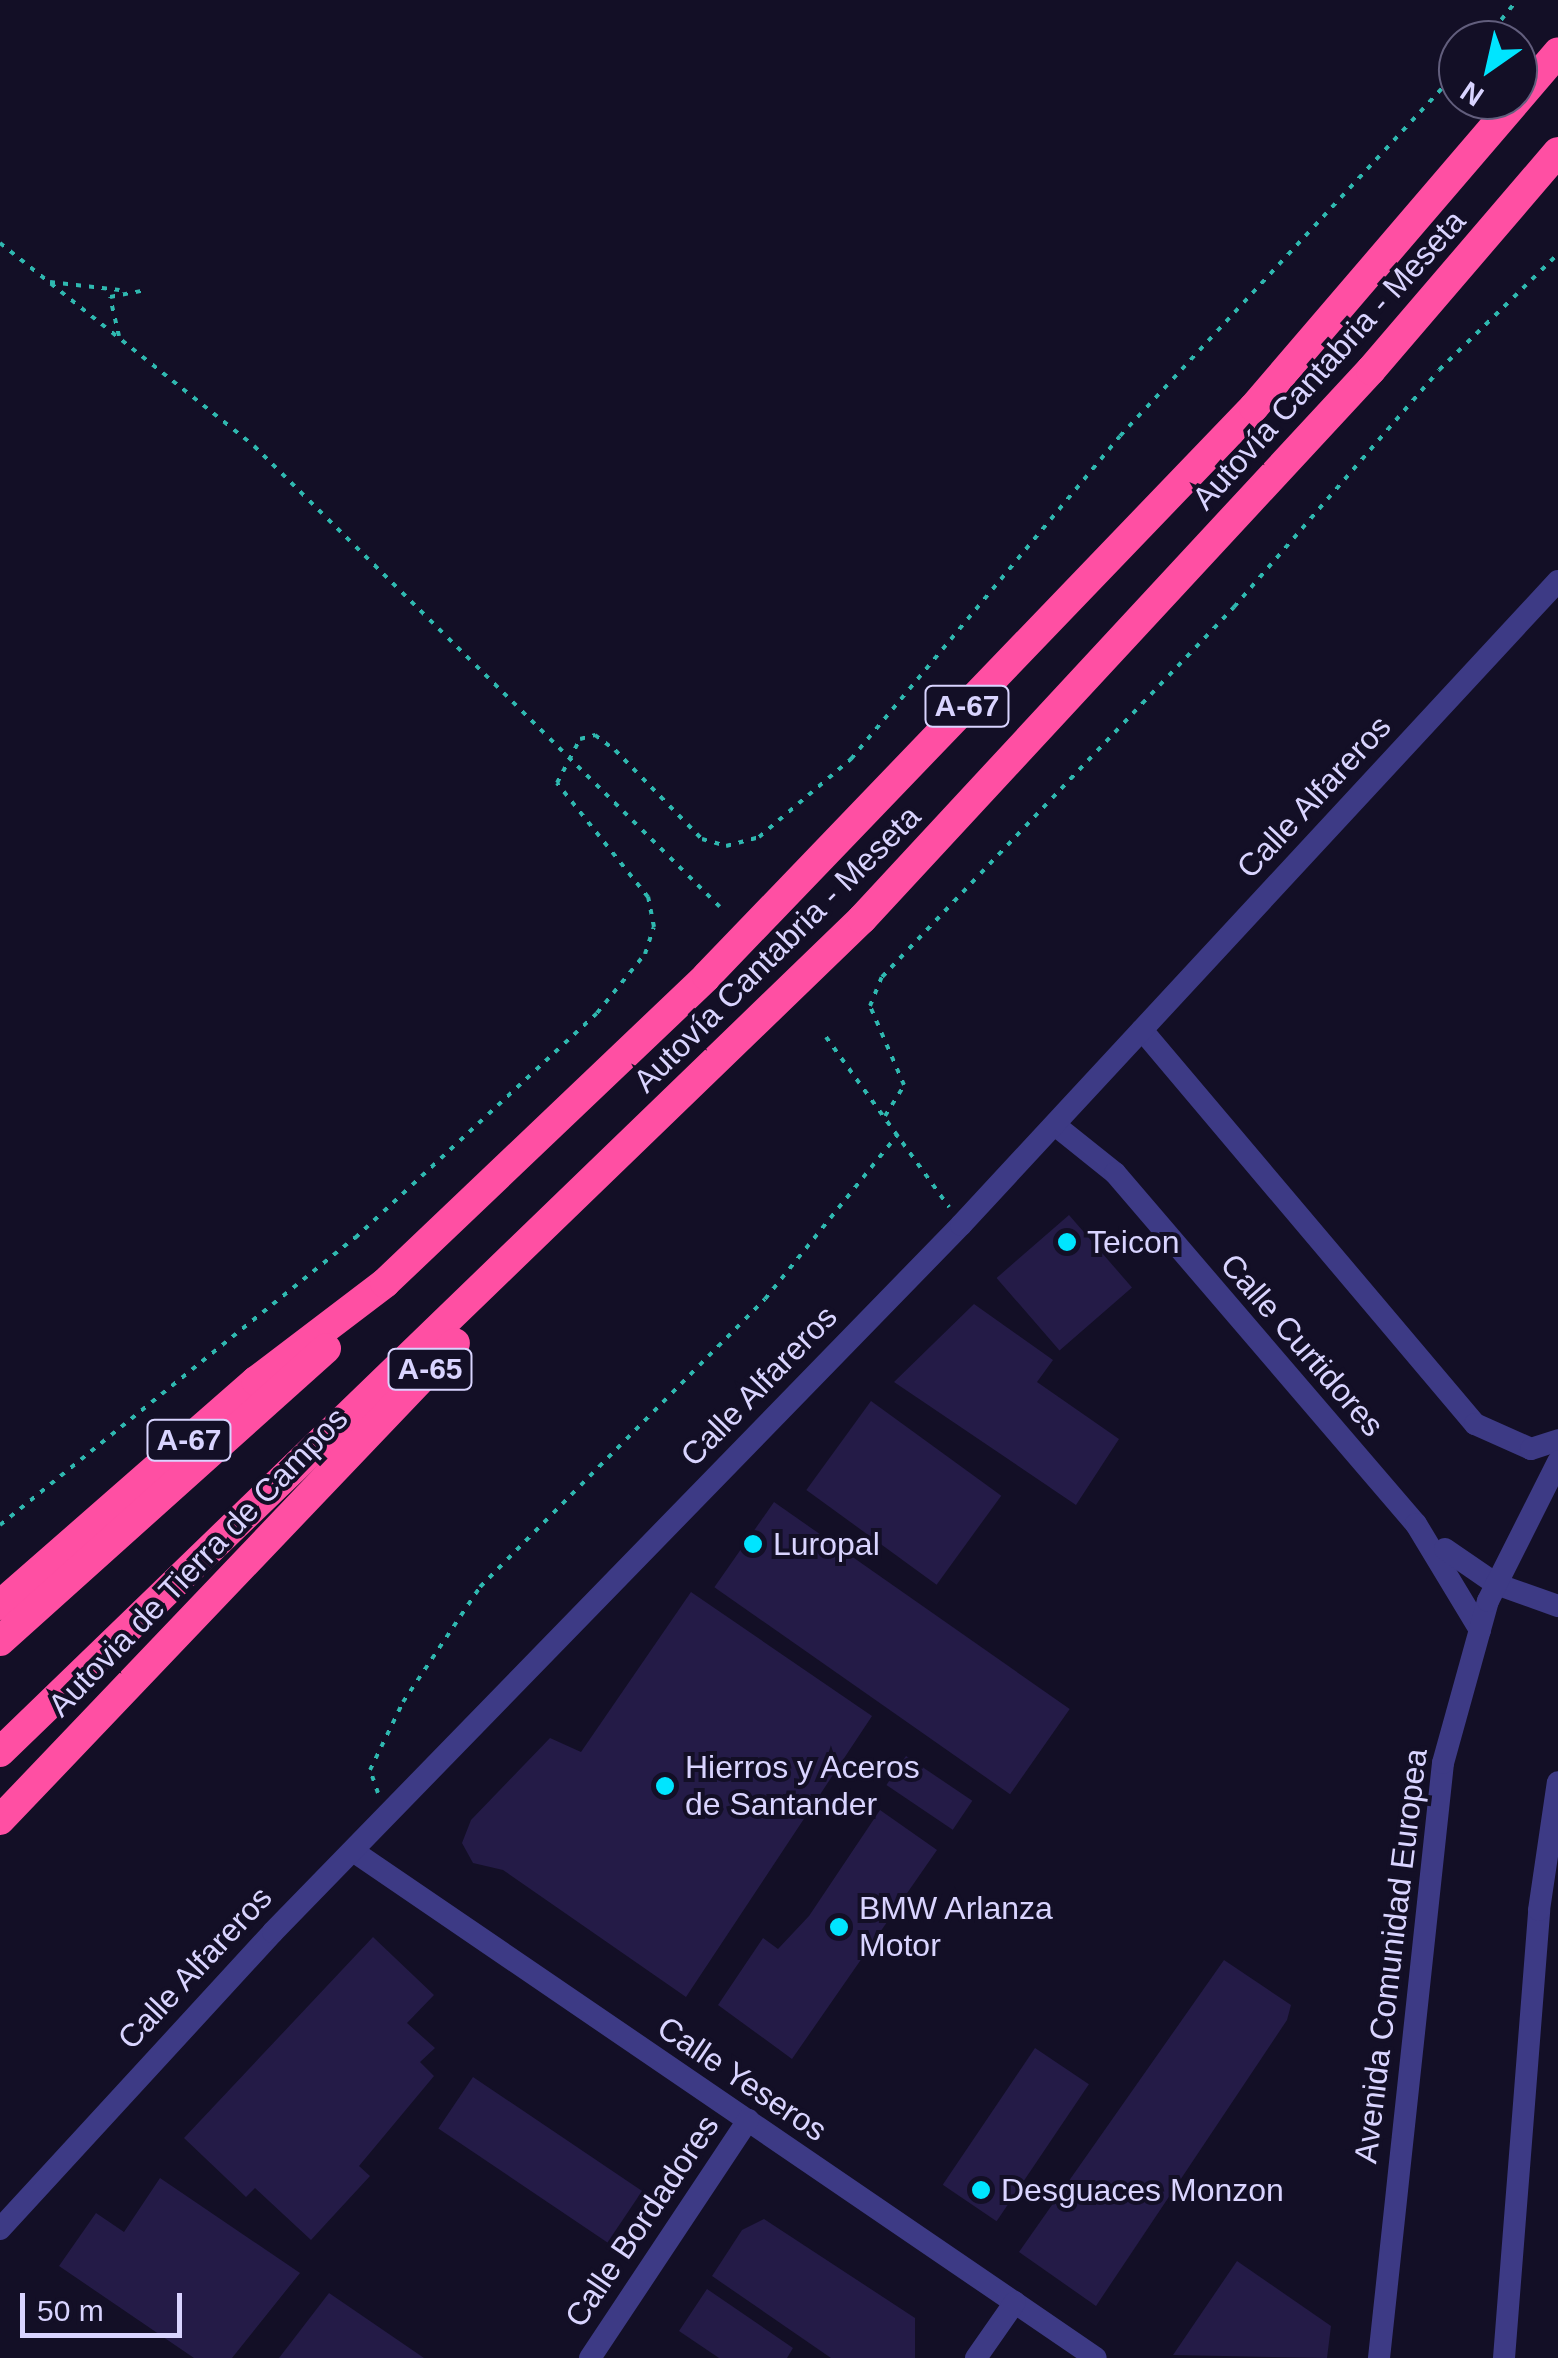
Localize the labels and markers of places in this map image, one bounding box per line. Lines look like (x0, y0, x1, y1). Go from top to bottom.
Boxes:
place label: Teicon (1087, 1223, 1180, 1261)
marker: Teicon (1056, 1231, 1078, 1253)
place label: Luropal (773, 1525, 880, 1563)
marker: Luropal (742, 1533, 764, 1555)
place label: Hierros y Aceros de Santander (685, 1749, 922, 1824)
marker: Hierros y Aceros de Santander (654, 1775, 676, 1797)
place label: BMW Arlanza Motor (859, 1890, 1055, 1965)
marker: BMW Arlanza Motor (828, 1916, 850, 1938)
place label: Desguaces Monzon (1001, 2171, 1284, 2209)
marker: Desguaces Monzon (970, 2179, 992, 2201)

